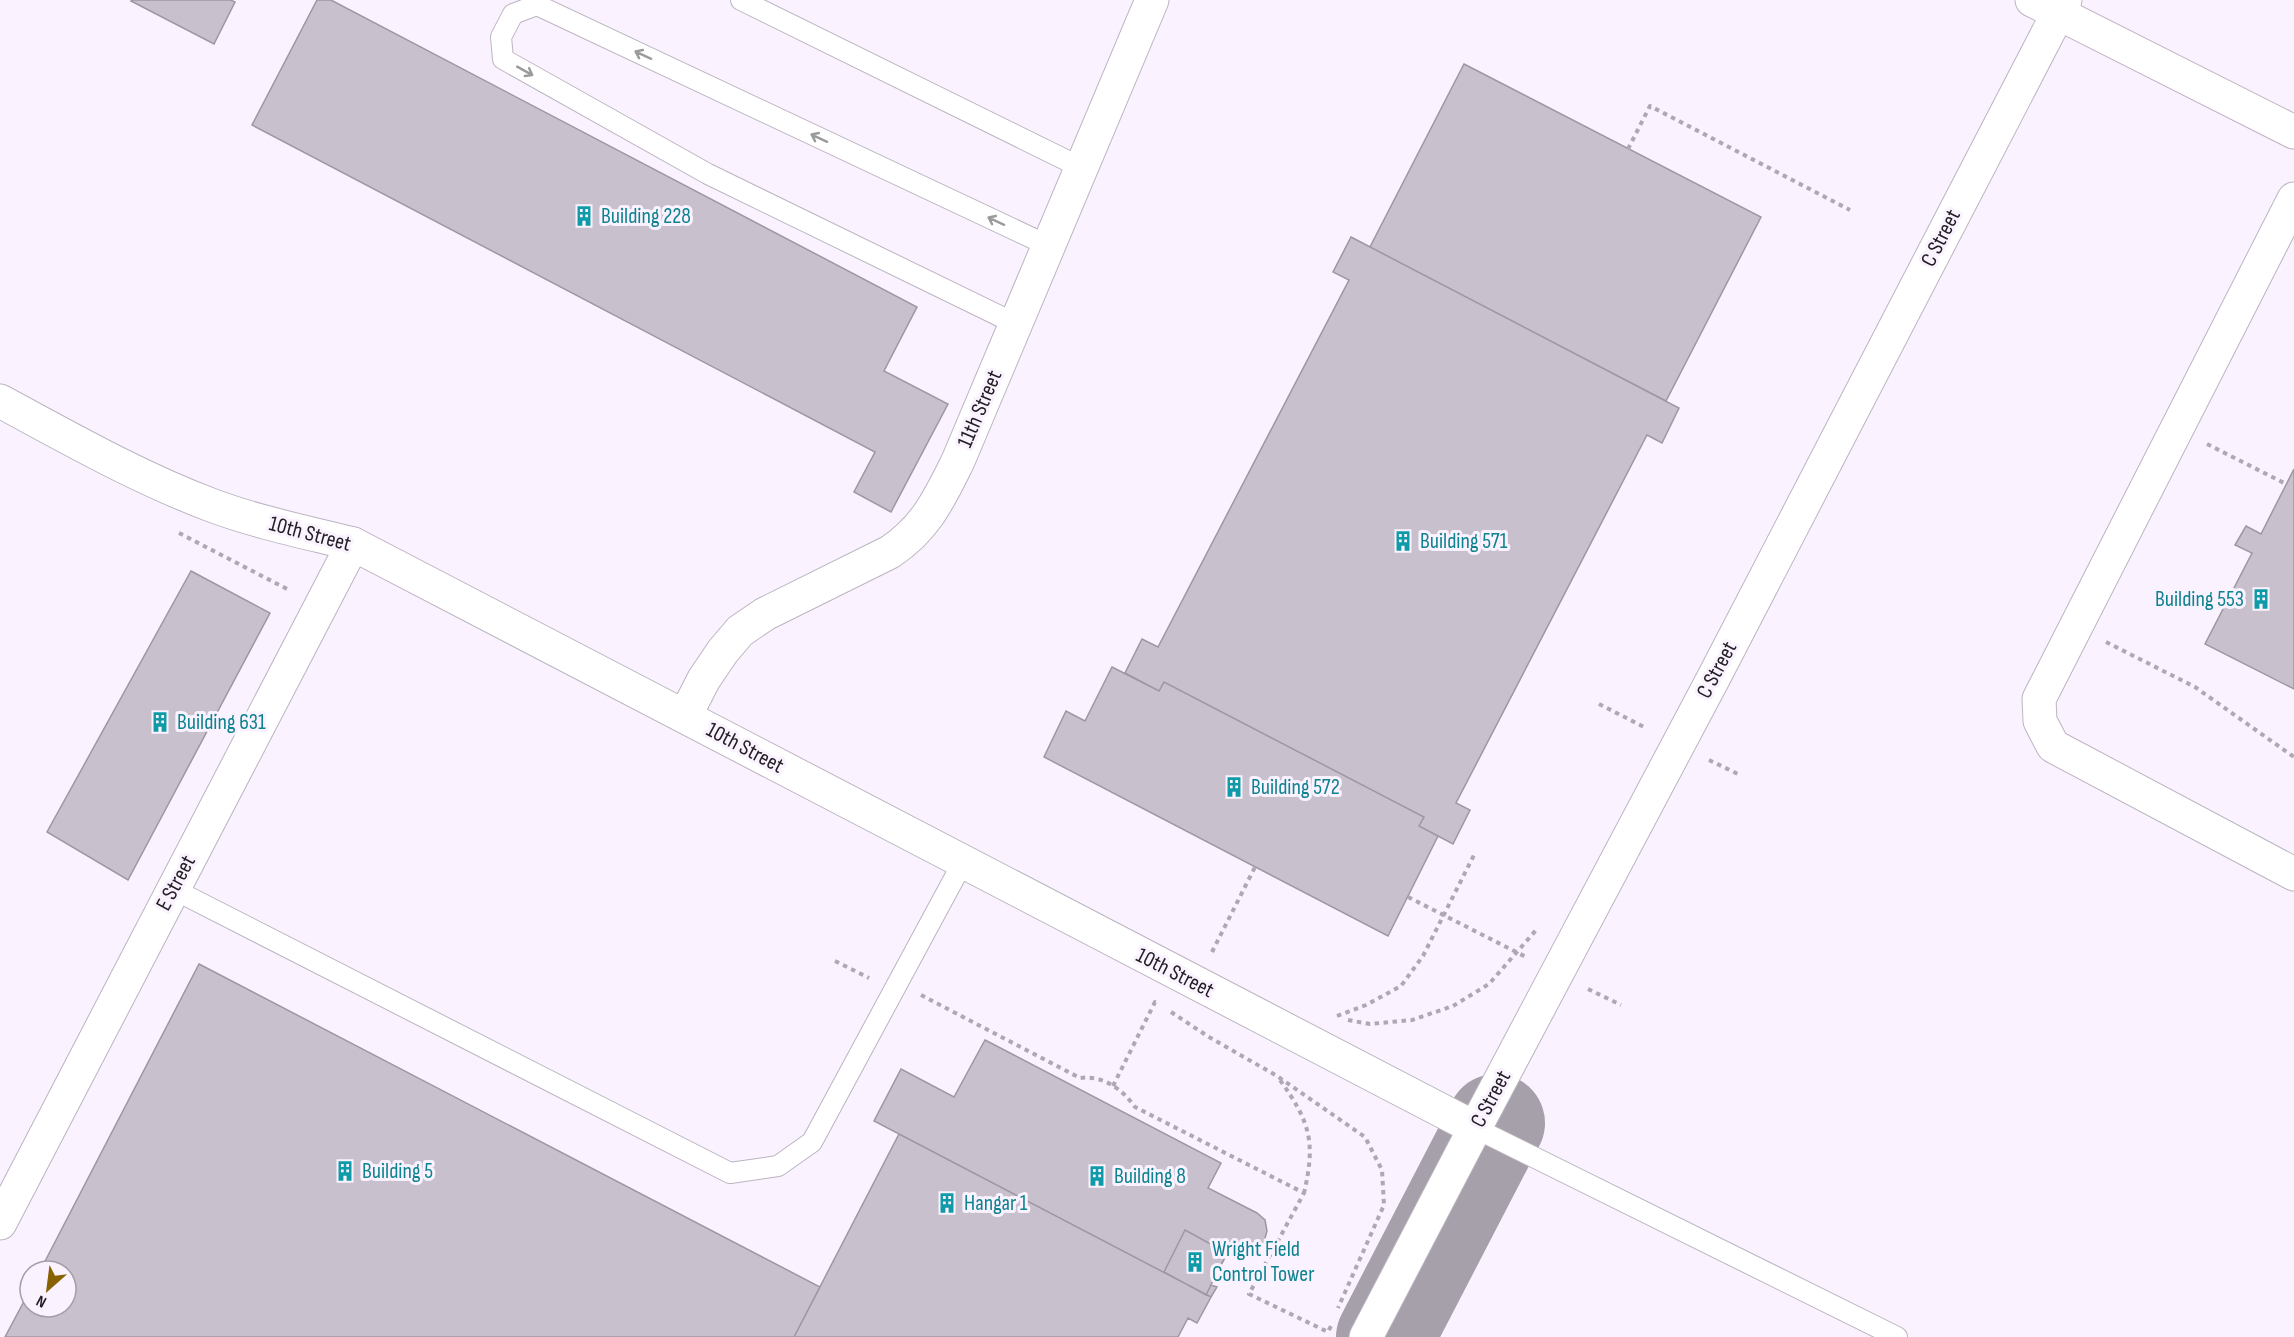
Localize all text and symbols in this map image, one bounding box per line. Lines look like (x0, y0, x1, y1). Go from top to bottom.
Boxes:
one-way arrow (634, 49, 652, 61)
one-way arrow (516, 65, 533, 77)
one-way arrow (811, 131, 829, 143)
place label: Building 228 (601, 203, 691, 230)
building icon: Building 228 (572, 204, 596, 228)
street label: C Street (1915, 205, 1967, 271)
one-way arrow (988, 214, 1006, 226)
street label: 11th Street (952, 366, 1008, 452)
street label: 10th Street (266, 510, 354, 558)
place label: Building 571 (1420, 528, 1508, 555)
building icon: Building 571 (1391, 529, 1415, 553)
place label: Building 553 (2155, 586, 2244, 613)
building icon: Building 553 (2249, 587, 2273, 611)
street label: C Street (1691, 637, 1743, 703)
place label: Building 631 (177, 709, 266, 736)
building icon: Building 631 (148, 710, 172, 734)
street label: 10th Street (702, 716, 788, 780)
place label: Building 572 (1251, 774, 1340, 801)
building icon: Building 572 (1222, 775, 1246, 799)
street label: E Street (150, 850, 202, 915)
street label: 10th Street (1132, 942, 1219, 1004)
street label: C Street (1465, 1066, 1517, 1132)
place label: Building 5 (362, 1158, 433, 1185)
building icon: Building 5 (333, 1159, 357, 1183)
place label: Building 8 (1114, 1163, 1186, 1190)
building icon: Building 8 (1085, 1164, 1109, 1188)
place label: Hangar 1 (964, 1190, 1028, 1217)
building icon: Hangar 1 (935, 1191, 959, 1215)
place label: Wright Field Control Tower (1212, 1236, 1315, 1288)
building icon: Wright Field Control Tower (1183, 1250, 1207, 1274)
north arrow (18, 1259, 78, 1319)
text: N (33, 1291, 50, 1311)

